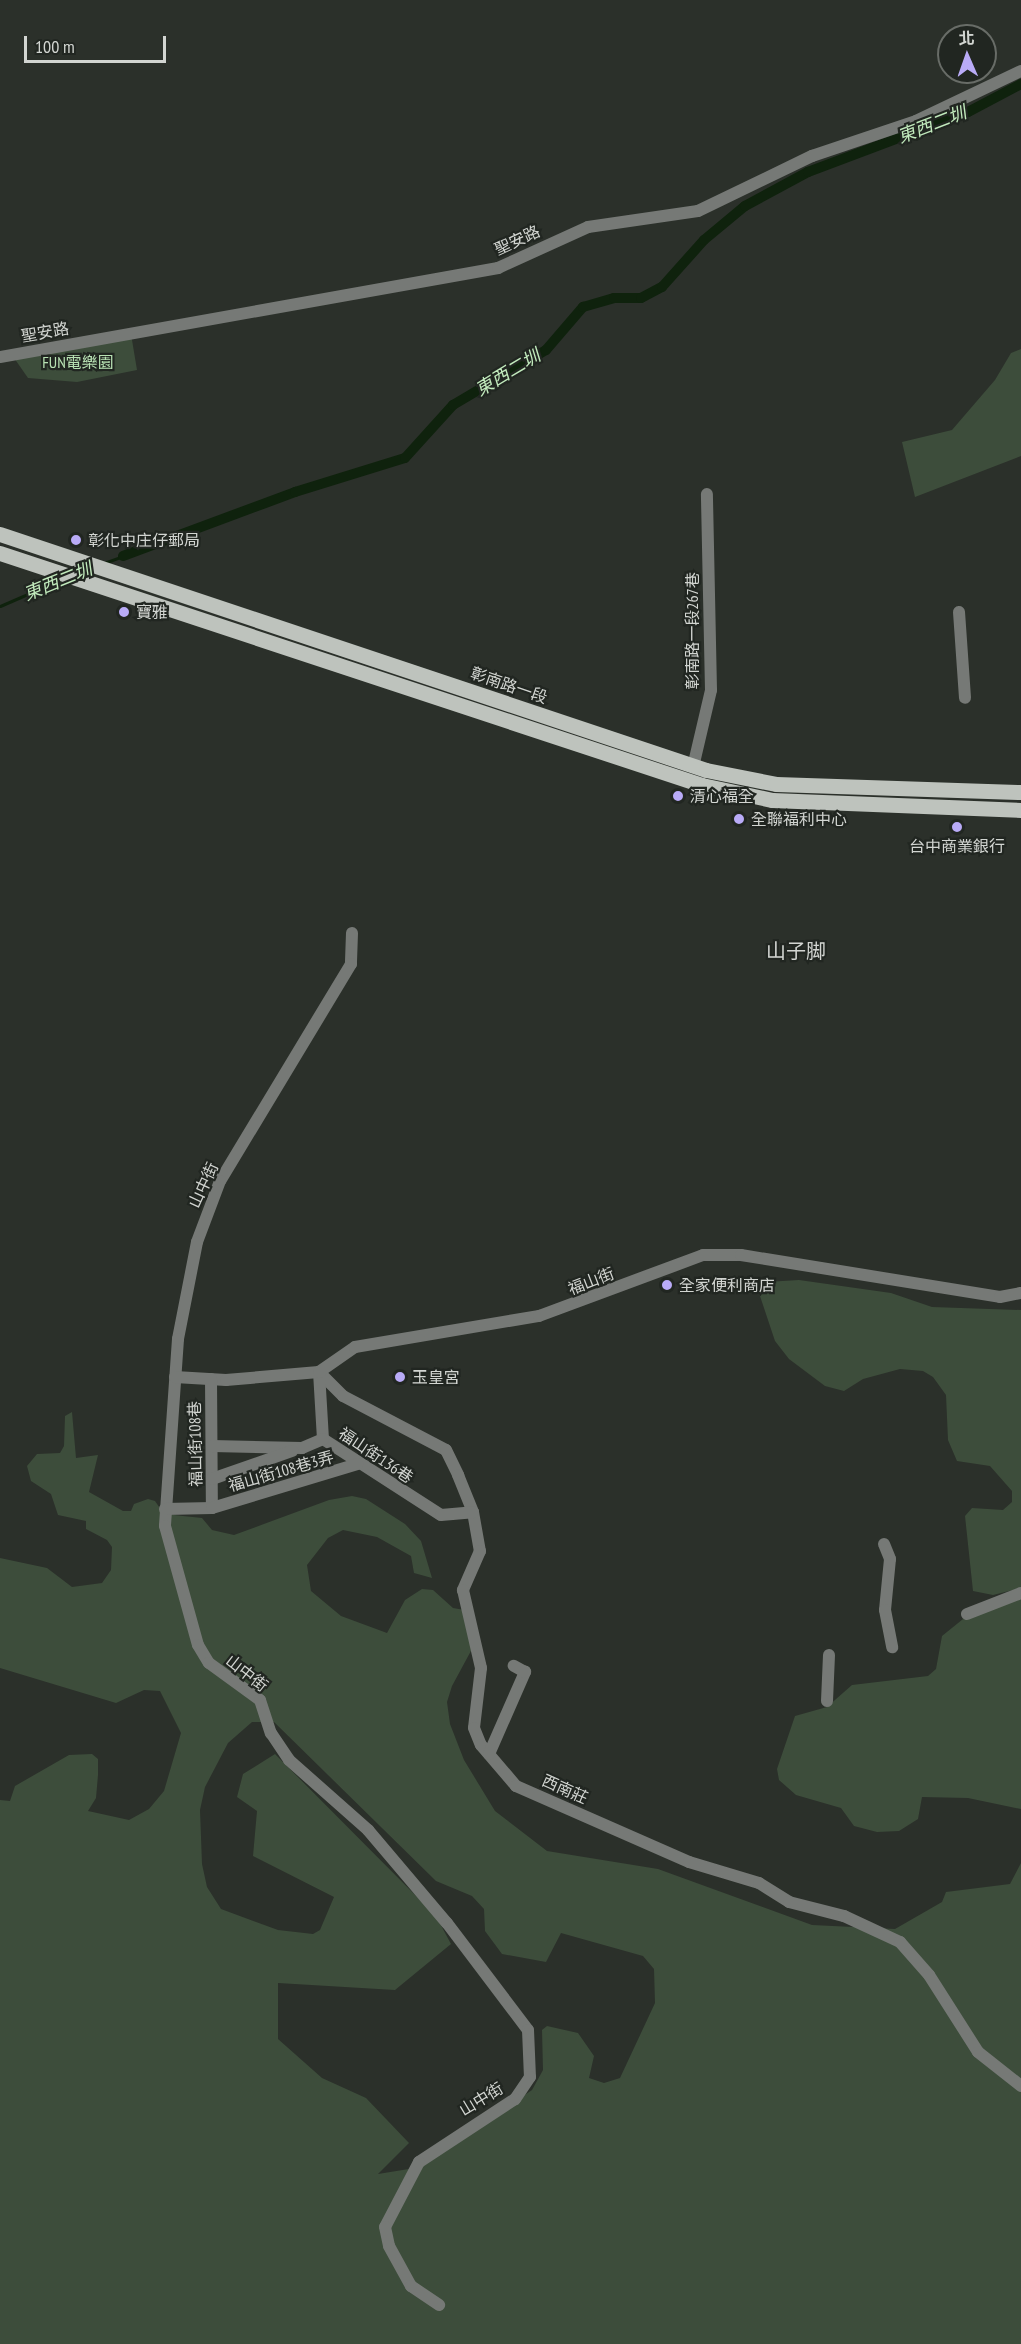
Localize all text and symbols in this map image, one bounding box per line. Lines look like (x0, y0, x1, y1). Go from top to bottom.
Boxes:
scale bar (27, 24, 170, 62)
north arrow (937, 24, 997, 84)
text: 北 (958, 28, 975, 48)
text: 100 m (35, 35, 75, 58)
water label: 東西二圳 (895, 102, 969, 148)
street label: 聖安路 (491, 221, 543, 259)
street label: 聖安路 (20, 318, 70, 346)
water label: 東西二圳 (472, 345, 544, 401)
park label: FUN電樂園 (42, 352, 114, 372)
place label: 彰化中庄仔郵局 (88, 530, 200, 550)
marker: 彰化中庄仔郵局 (69, 533, 83, 547)
water label: 東西二圳 (21, 559, 95, 605)
street label: 彰南路一段267巷 (682, 572, 702, 690)
place label: 寶雅 (136, 602, 168, 622)
marker: 寶雅 (117, 605, 131, 619)
street label: 彰南路一段 (468, 663, 550, 707)
place label: 清心福全 (690, 786, 754, 806)
marker: 清心福全 (671, 789, 685, 803)
place label: 全聯福利中心 (751, 809, 847, 829)
marker: 全聯福利中心 (732, 812, 746, 826)
marker: 台中商業銀行 (950, 820, 964, 834)
place label: 台中商業銀行 (909, 836, 1005, 856)
district label: 山子脚 (766, 939, 826, 963)
street label: 山中街 (184, 1159, 222, 1211)
street label: 福山街 (565, 1263, 617, 1299)
place label: 全家便利商店 (679, 1275, 775, 1295)
marker: 全家便利商店 (660, 1278, 674, 1292)
place label: 玉皇宮 (412, 1367, 460, 1387)
marker: 玉皇宮 (393, 1370, 407, 1384)
street label: 福山街108巷 (185, 1401, 205, 1487)
street label: 福山街136巷 (335, 1423, 417, 1487)
street label: 福山街108巷3弄 (226, 1447, 336, 1495)
street label: 山中街 (222, 1651, 272, 1695)
street label: 西南莊 (539, 1770, 591, 1808)
street label: 山中街 (455, 2078, 507, 2120)

